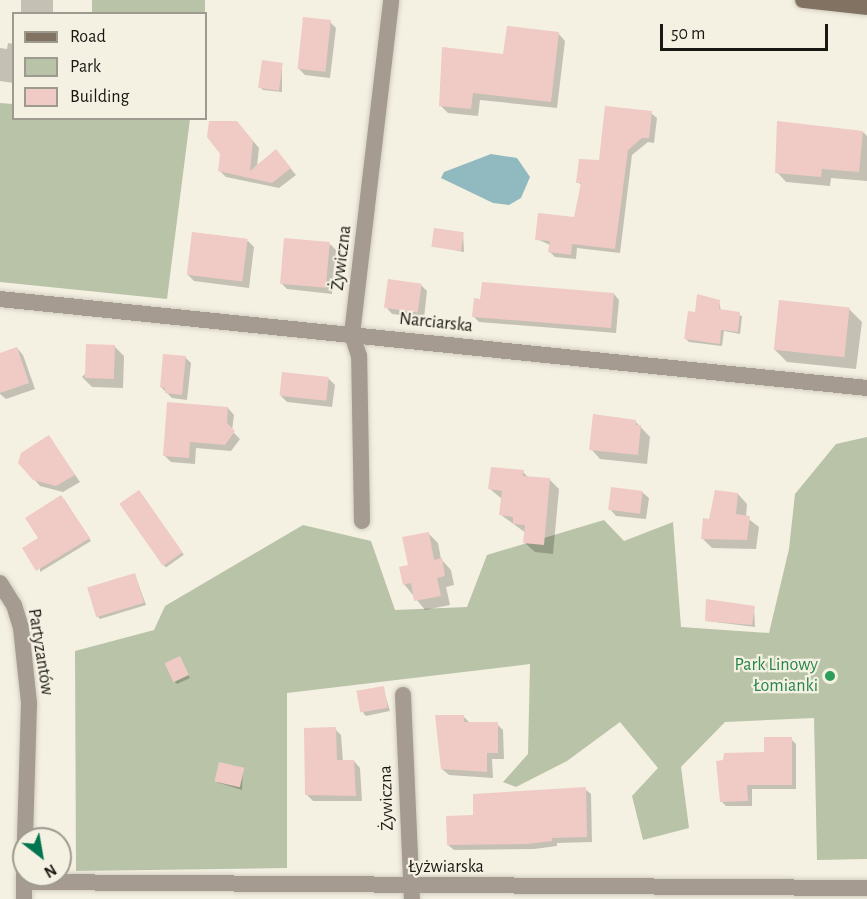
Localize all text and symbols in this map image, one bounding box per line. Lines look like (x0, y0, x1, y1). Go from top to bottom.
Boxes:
legend (12, 12, 207, 120)
scale bar (663, 12, 831, 50)
text: 50 m (671, 25, 705, 43)
text: Road (70, 28, 106, 46)
text: Park (70, 58, 101, 76)
text: Building (70, 88, 129, 106)
street label: Żywiczna (327, 224, 357, 292)
street label: Narciarska (398, 308, 474, 338)
street label: Partyzantów (23, 607, 57, 697)
place label: Park Linowy Łomianki (734, 655, 818, 698)
marker: Park Linowy Łomianki (823, 669, 837, 683)
street label: Żywiczna (375, 765, 399, 831)
north arrow (12, 827, 72, 887)
street label: Łyżwiarska (408, 856, 484, 878)
text: N (41, 861, 59, 880)

